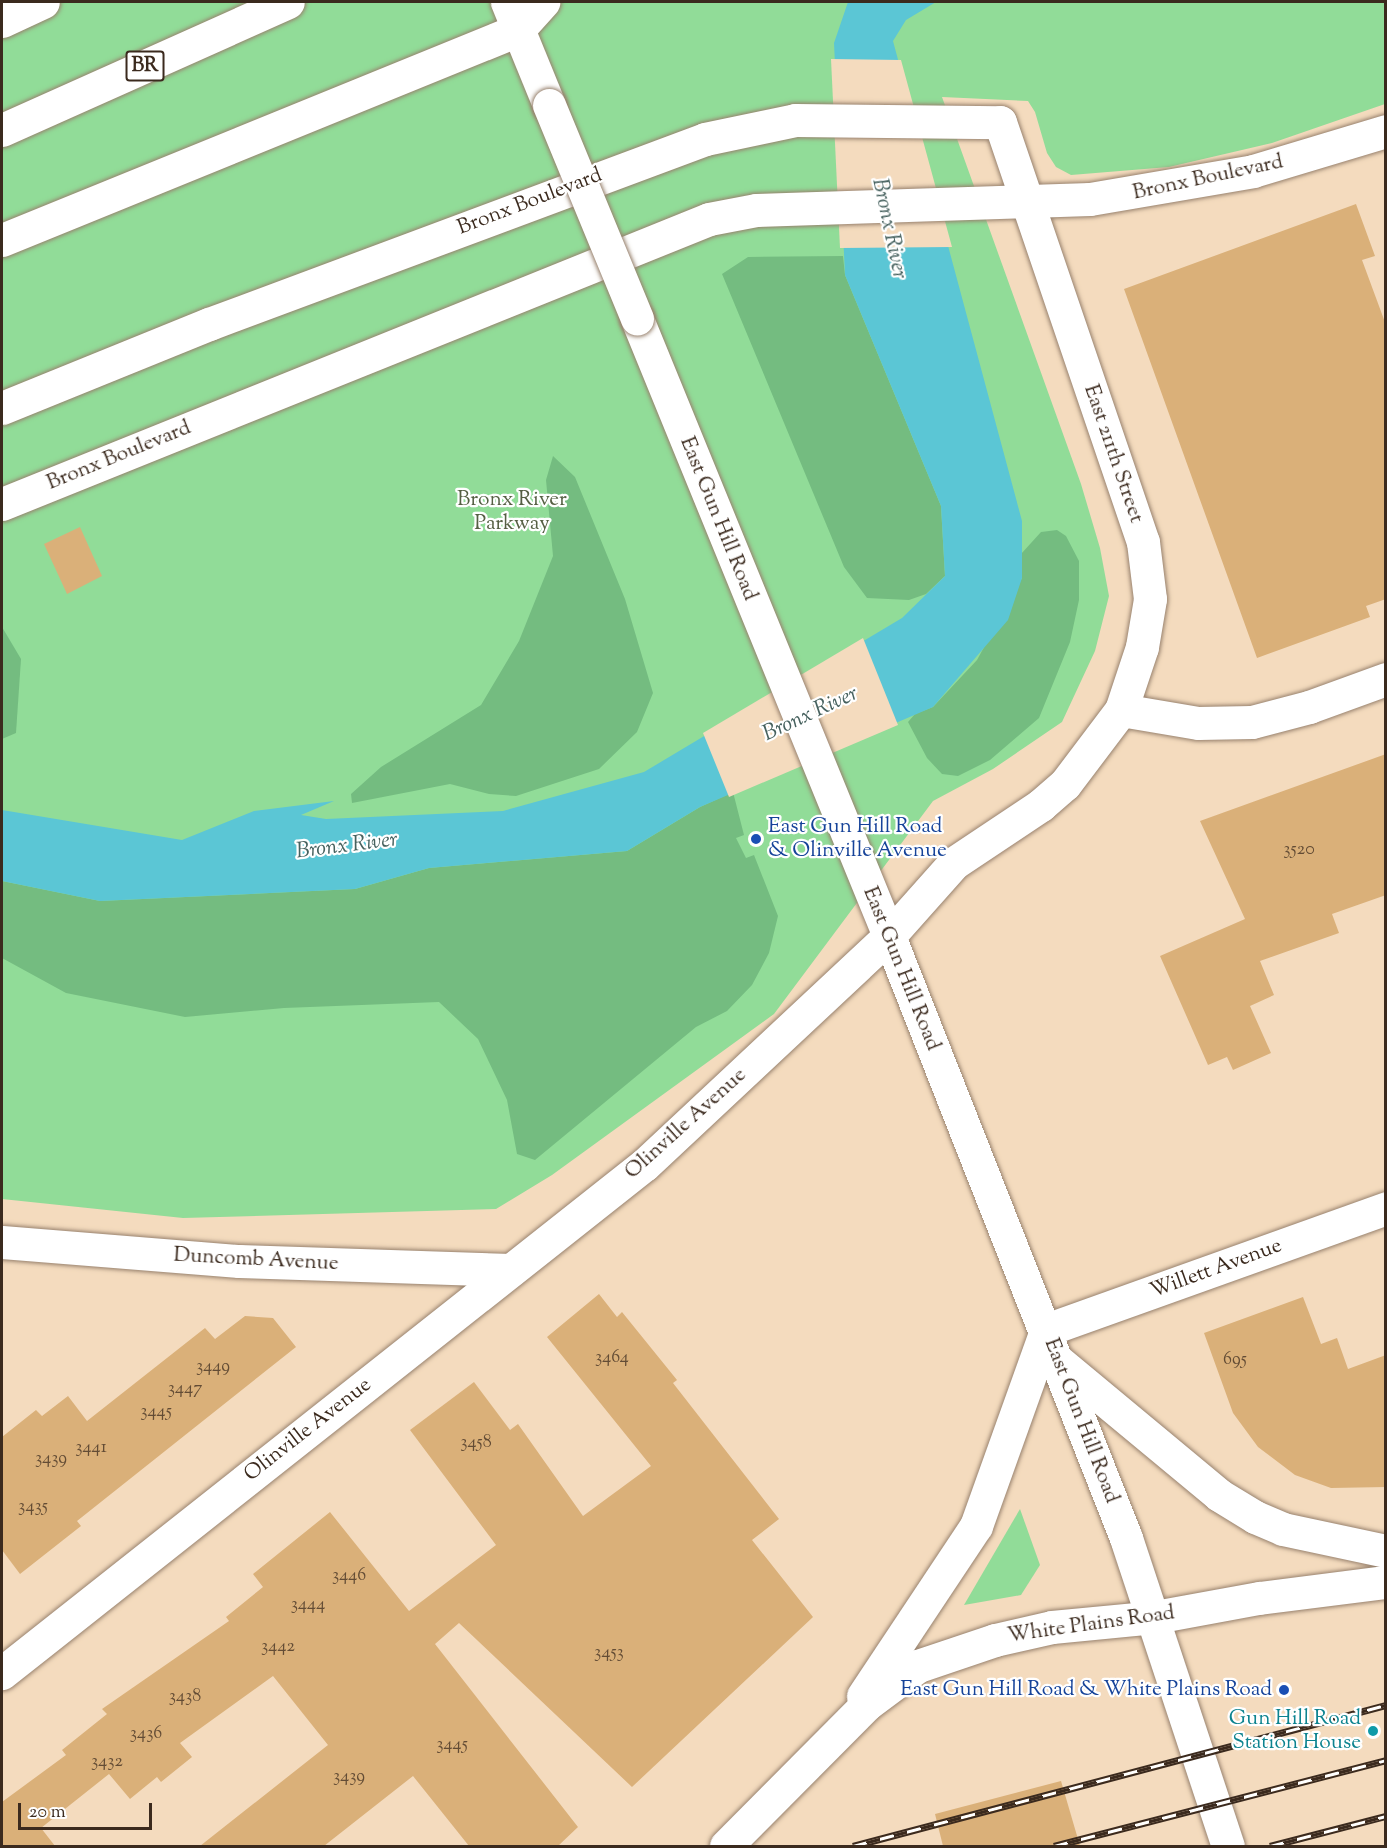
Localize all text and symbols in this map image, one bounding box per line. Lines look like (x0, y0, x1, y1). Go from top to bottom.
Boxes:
road number: BR (126, 49, 164, 83)
street label: Bronx Boulevard (1131, 150, 1285, 206)
street label: Bronx Boulevard (454, 163, 606, 241)
water label: Bronx River (864, 176, 912, 282)
street label: East 211th Street (1078, 382, 1148, 526)
street label: Bronx Boulevard (43, 416, 195, 496)
street label: East Gun Hill Road (674, 433, 762, 605)
park label: Bronx River Parkway (457, 487, 567, 537)
water label: Bronx River (759, 681, 863, 749)
place label: East Gun Hill Road & Olinville Avenue (768, 814, 947, 864)
water label: Bronx River (295, 828, 399, 866)
marker: East Gun Hill Road & Olinville Avenue (749, 832, 763, 846)
house number: 3520 (1283, 839, 1315, 861)
street label: East Gun Hill Road (857, 883, 945, 1055)
street label: Olinville Avenue (620, 1063, 752, 1185)
street label: Willett Avenue (1147, 1234, 1285, 1304)
street label: Duncomb Avenue (173, 1243, 339, 1277)
street label: East Gun Hill Road (1038, 1335, 1124, 1507)
house number: 3464 (595, 1347, 629, 1369)
house number: 695 (1223, 1349, 1247, 1371)
house number: 3449 (196, 1356, 230, 1378)
street label: Olinville Avenue (239, 1373, 377, 1487)
house number: 3447 (168, 1378, 202, 1400)
house number: 3445 (140, 1401, 172, 1423)
house number: 3458 (460, 1432, 492, 1454)
house number: 3441 (75, 1437, 107, 1459)
house number: 3439 (35, 1448, 67, 1470)
house number: 3435 (18, 1496, 48, 1518)
house number: 3446 (332, 1565, 366, 1587)
house number: 3444 (291, 1594, 325, 1616)
street label: White Plains Road (1006, 1601, 1176, 1649)
house number: 3442 (261, 1636, 295, 1658)
house number: 3453 (594, 1642, 624, 1664)
place label: East Gun Hill Road & White Plains Road (900, 1677, 1272, 1703)
marker: East Gun Hill Road & White Plains Road (1277, 1683, 1291, 1697)
house number: 3438 (169, 1686, 201, 1708)
place label: Gun Hill Road Station House (1229, 1706, 1361, 1756)
house number: 3436 (130, 1723, 162, 1745)
marker: Gun Hill Road Station House (1366, 1724, 1380, 1738)
house number: 3445 (436, 1734, 468, 1756)
house number: 3432 (91, 1751, 123, 1773)
house number: 3439 (333, 1766, 365, 1788)
scale bar (21, 1791, 154, 1829)
text: 20 m (29, 1800, 66, 1826)

